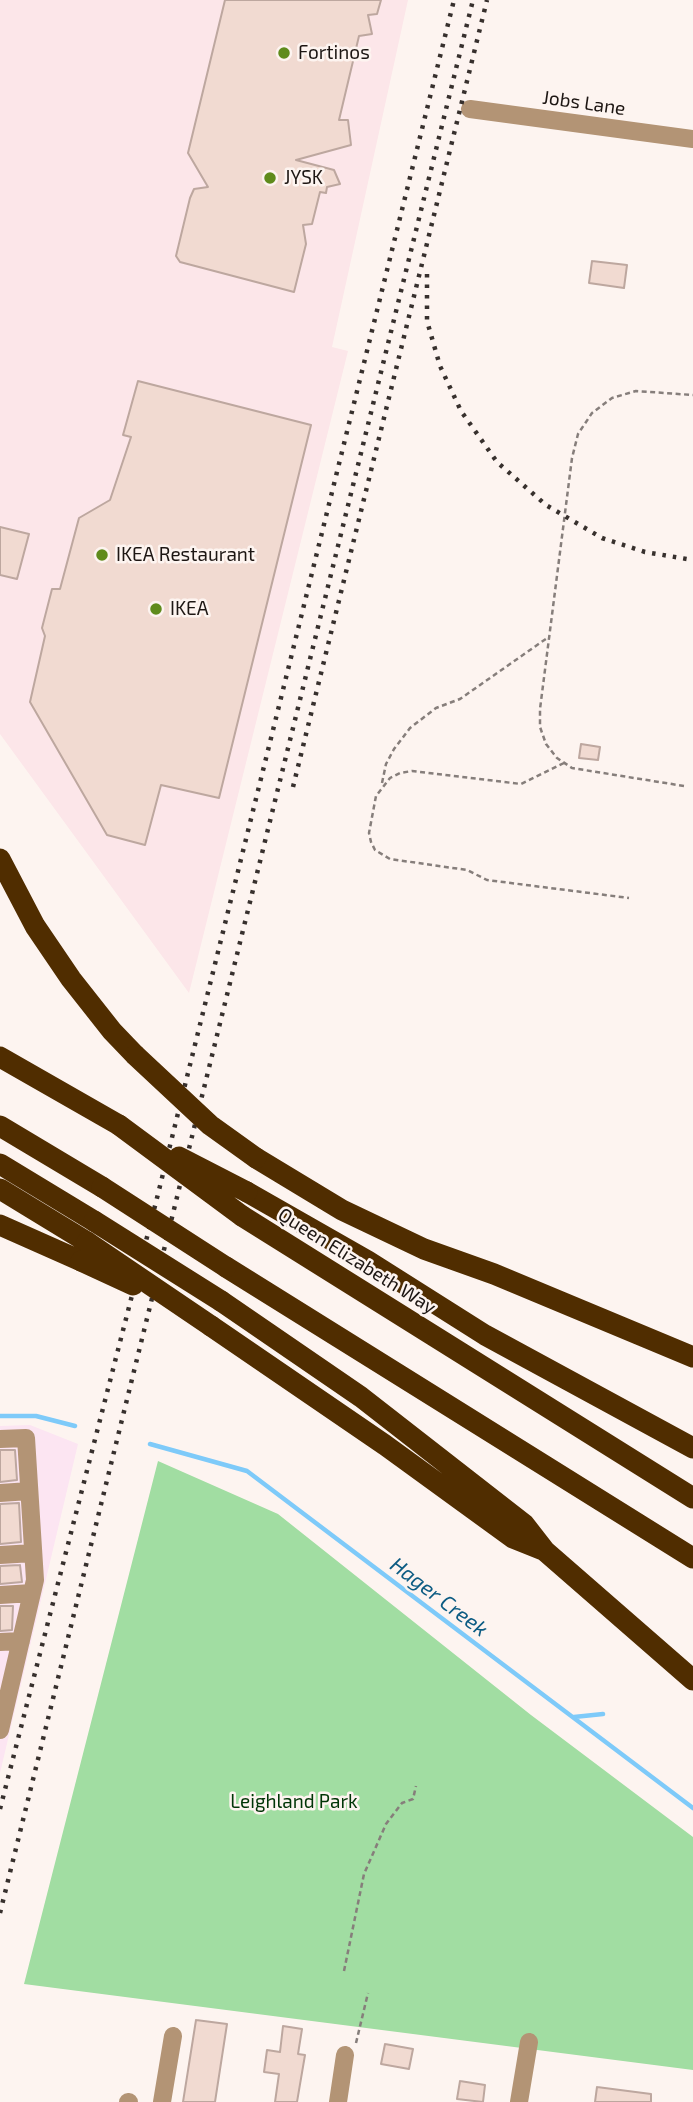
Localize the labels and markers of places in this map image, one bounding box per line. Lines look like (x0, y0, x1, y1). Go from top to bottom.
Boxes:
place label: Fortinos (298, 42, 370, 64)
marker: Fortinos (276, 45, 292, 61)
place label: JYSK (284, 167, 323, 189)
marker: JYSK (262, 170, 278, 186)
place label: IKEA Restaurant (116, 544, 255, 566)
marker: IKEA Restaurant (94, 547, 110, 563)
place label: IKEA (170, 598, 209, 620)
marker: IKEA (148, 601, 164, 617)

